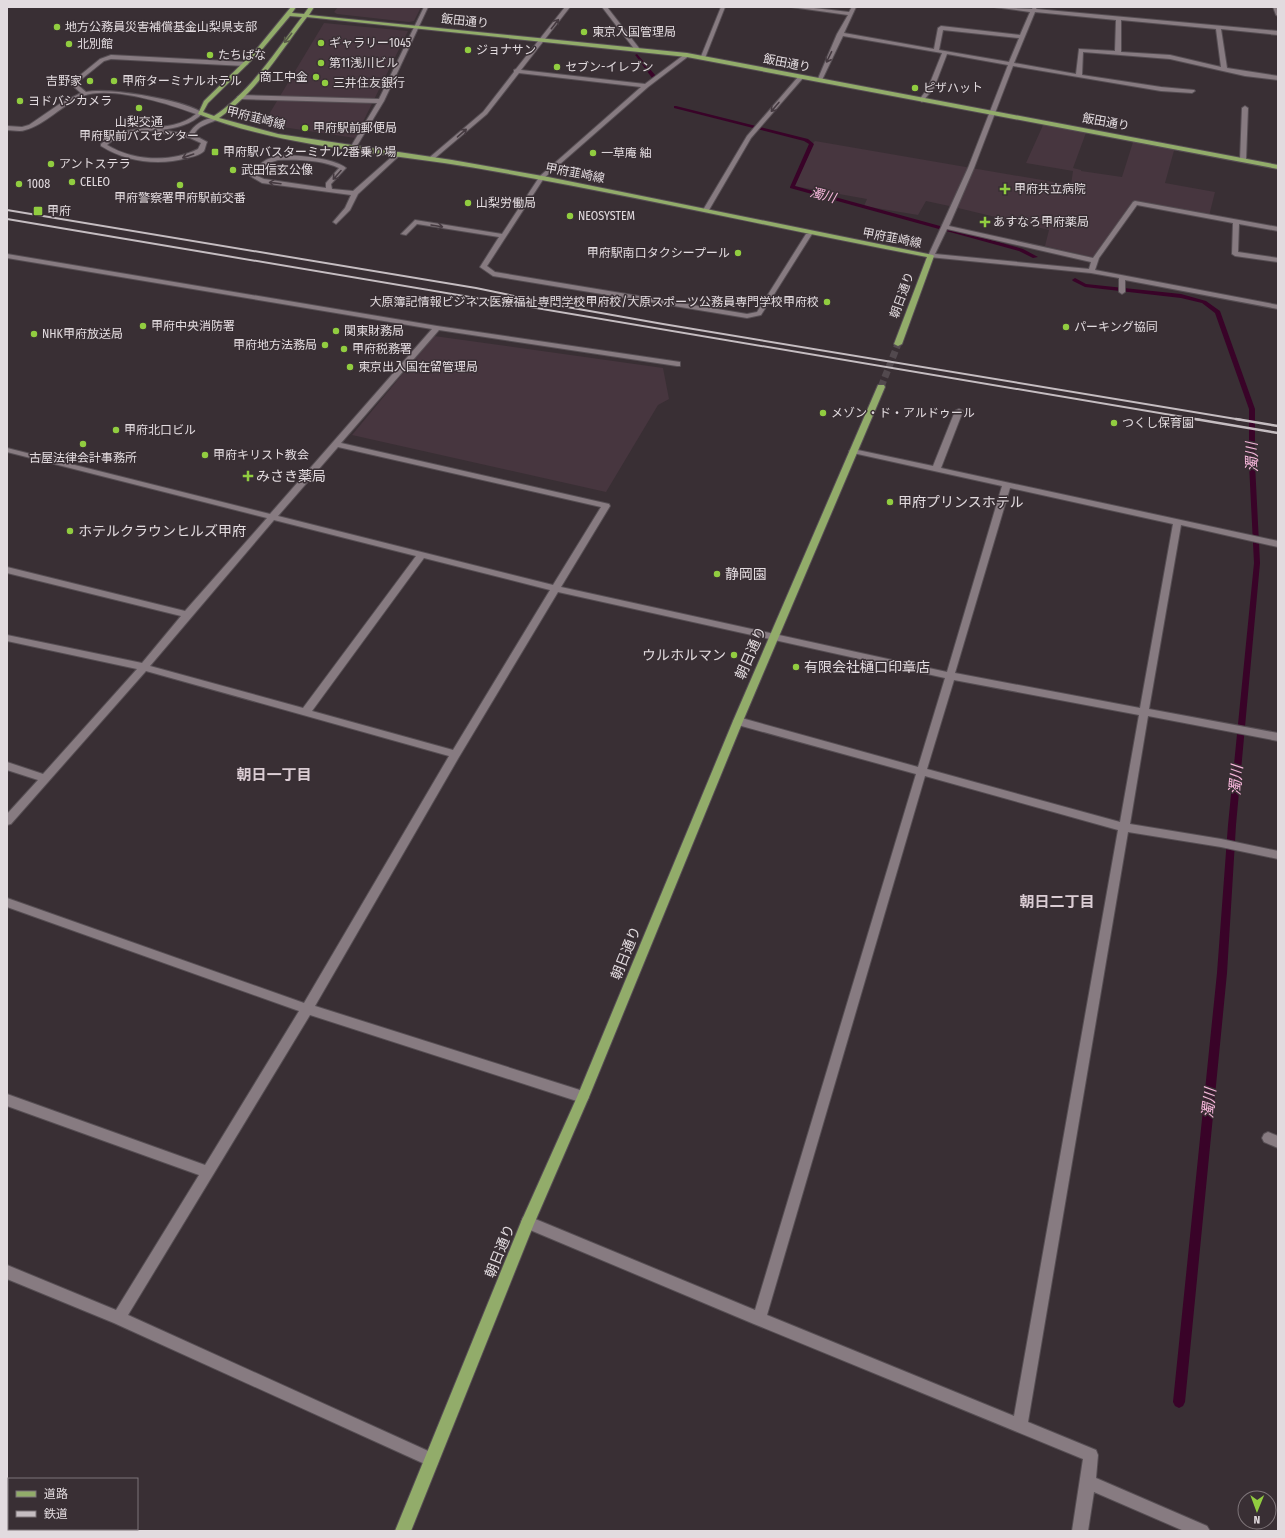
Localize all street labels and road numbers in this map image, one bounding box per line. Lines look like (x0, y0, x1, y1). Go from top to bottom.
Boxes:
street label: 飯田通り (440, 12, 490, 30)
street label: 飯田通り (762, 52, 812, 74)
street label: 甲府韮崎線 (225, 104, 287, 132)
street label: 飯田通り (1081, 111, 1131, 133)
street label: 甲府韮崎線 (544, 160, 606, 186)
street label: 甲府韮崎線 (861, 225, 923, 251)
street label: 朝日通り (887, 270, 917, 320)
street label: 朝日通り (732, 624, 770, 682)
street label: 朝日通り (608, 924, 644, 982)
street label: 朝日通り (482, 1222, 518, 1280)

